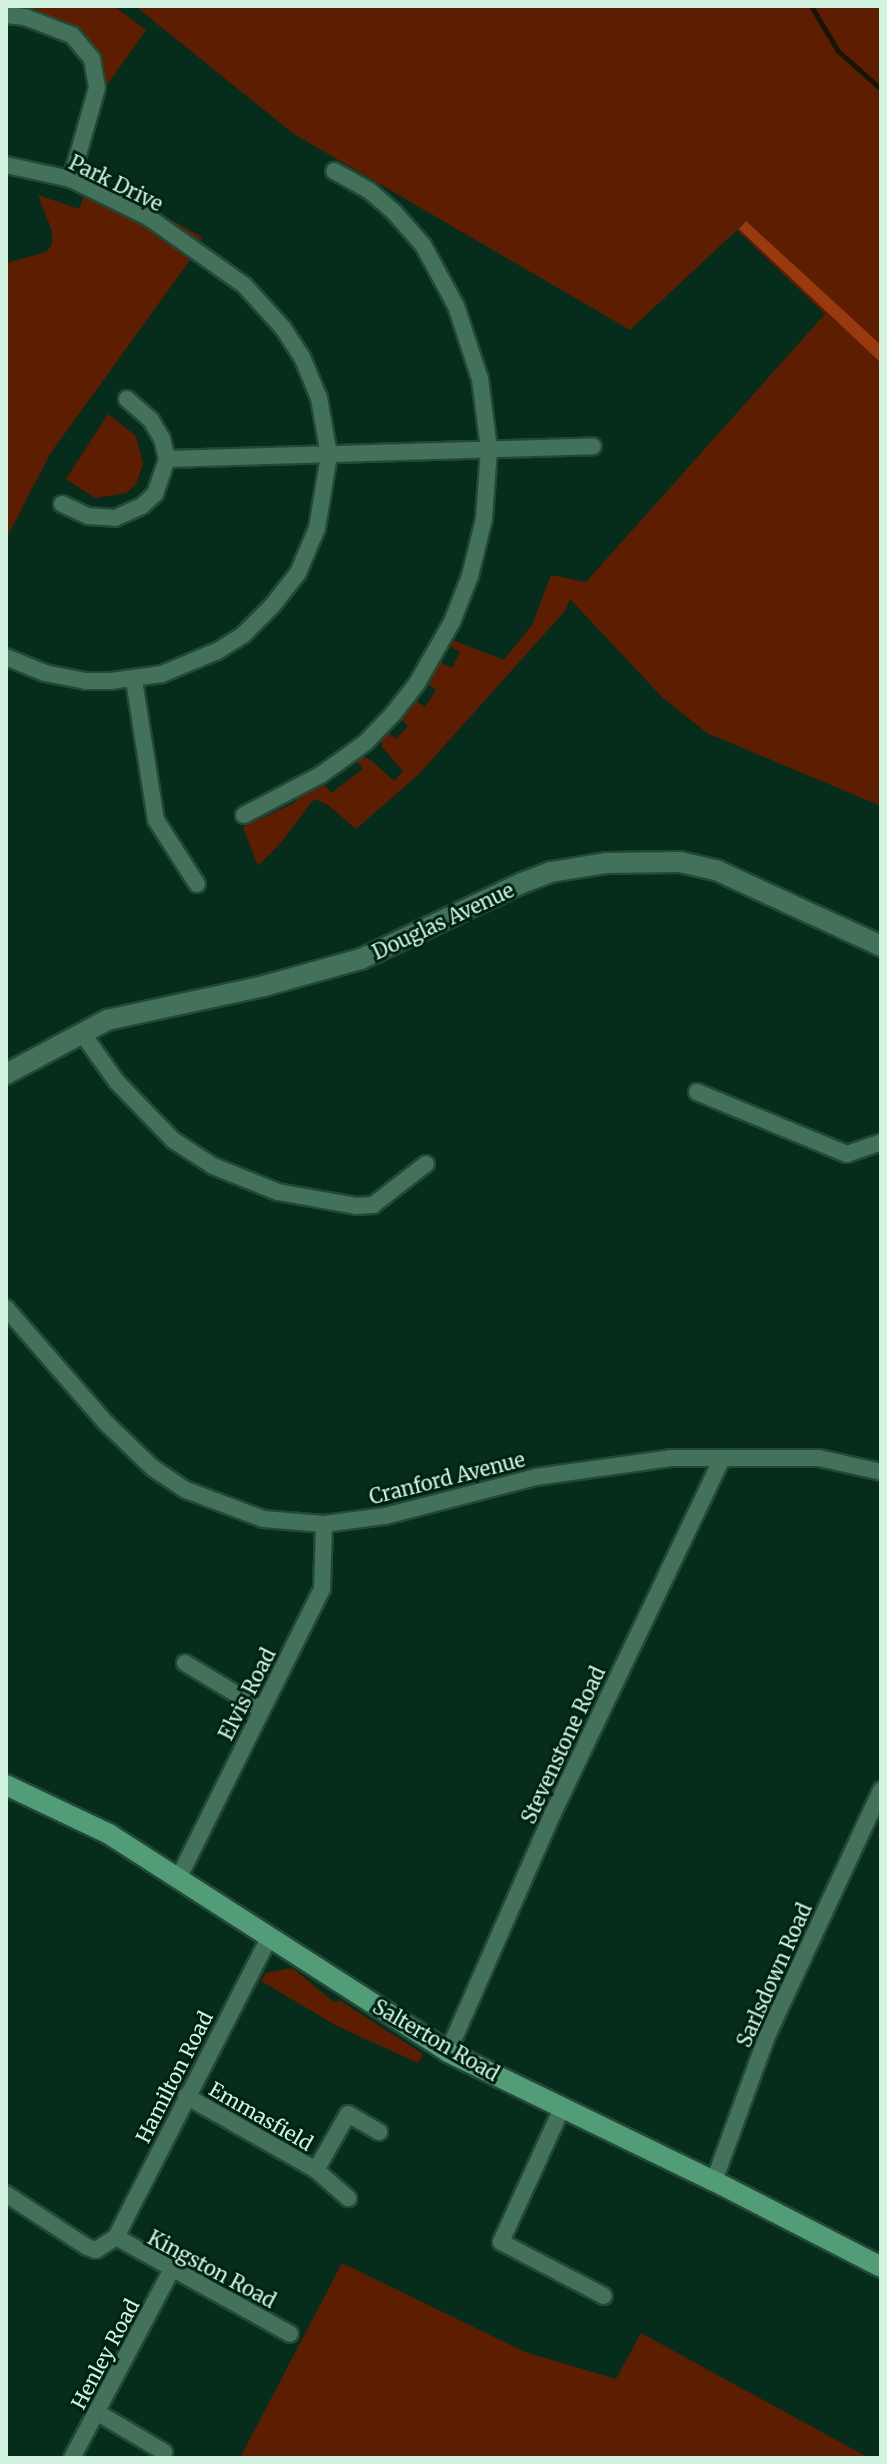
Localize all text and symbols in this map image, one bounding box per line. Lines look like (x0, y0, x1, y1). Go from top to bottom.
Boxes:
street label: Park Drive (65, 150, 167, 216)
street label: Douglas Avenue (369, 878, 517, 964)
street label: Cranford Avenue (367, 1447, 527, 1509)
street label: Elvis Road (214, 1644, 280, 1744)
street label: Stevenstone Road (516, 1663, 610, 1827)
street label: Sarlsdown Road (731, 1899, 817, 2051)
street label: Salterton Road (369, 1994, 503, 2086)
street label: Hamilton Road (131, 2007, 217, 2147)
street label: Emmasfield (205, 2077, 317, 2155)
street label: Kingston Road (144, 2225, 280, 2313)
street label: Henley Road (66, 2295, 144, 2413)

